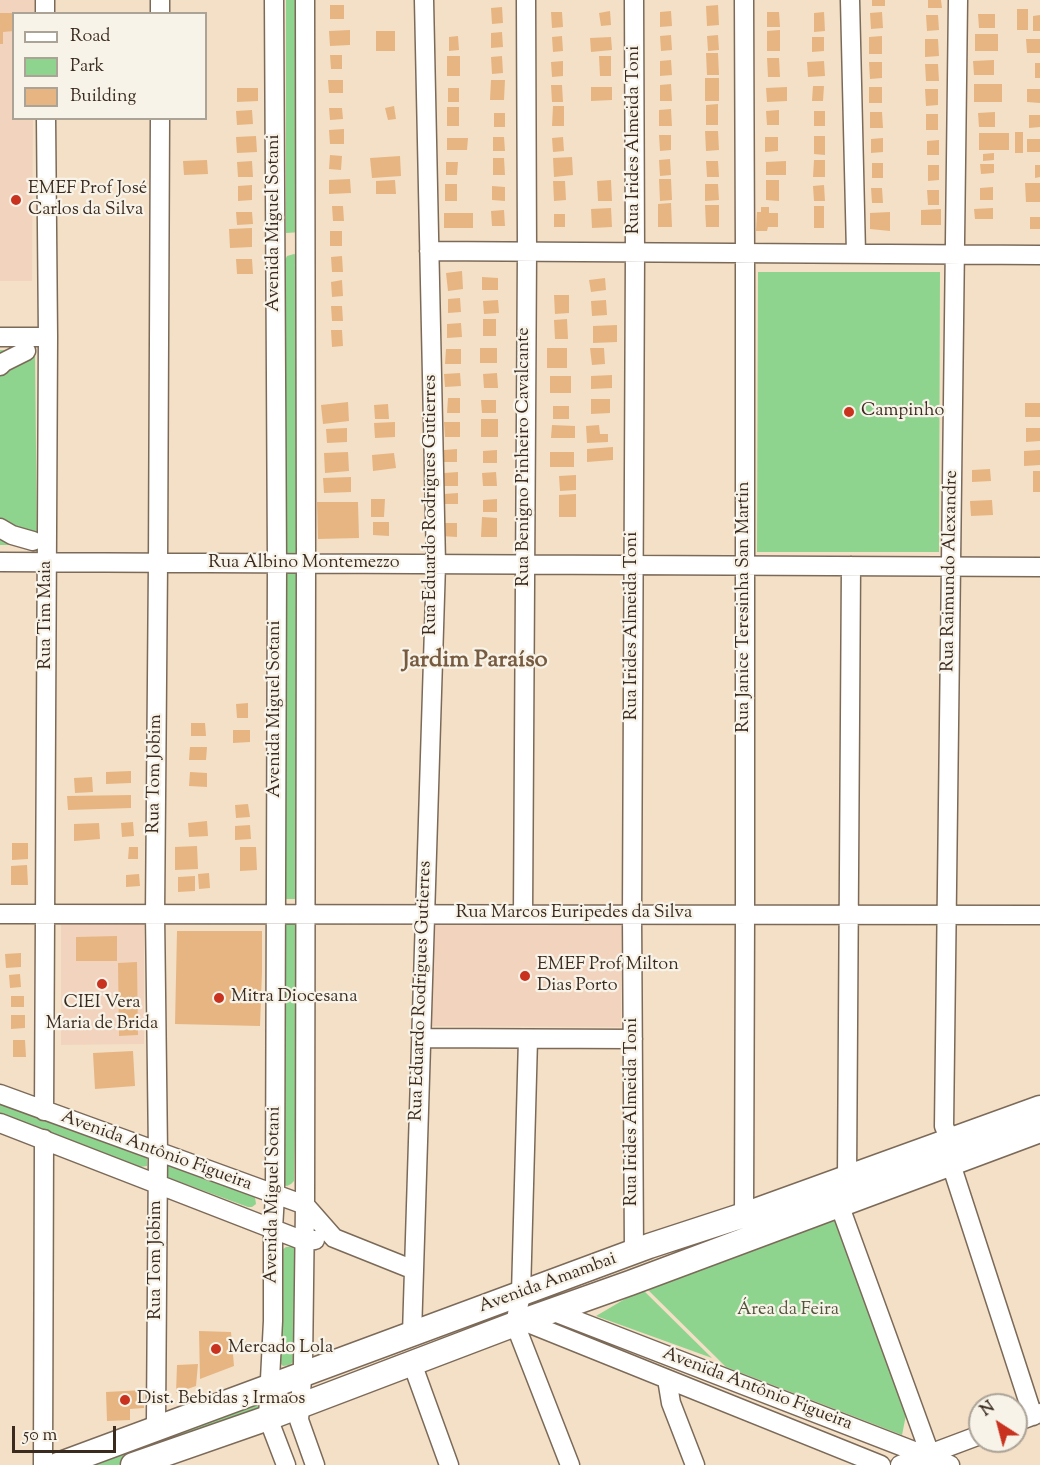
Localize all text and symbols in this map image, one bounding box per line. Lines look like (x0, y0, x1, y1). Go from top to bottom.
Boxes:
legend (12, 12, 207, 120)
text: Road (70, 24, 110, 50)
street label: Rua Irides Almeida Toni (624, 46, 646, 234)
text: Park (70, 54, 104, 80)
text: Building (70, 84, 136, 110)
street label: Avenida Miguel Sotani (264, 134, 286, 312)
place label: EMEF Prof José Carlos da Silva (28, 179, 147, 222)
marker: EMEF Prof José Carlos da Silva (9, 193, 23, 207)
street label: Rua Benigno Pinheiro Cavalcante (514, 327, 536, 587)
street label: Rua Eduardo Rodrigues Gutierres (421, 375, 443, 635)
place label: Campinho (861, 401, 944, 423)
marker: Campinho (842, 405, 856, 419)
street label: Rua Raimundo Alexandre (938, 470, 964, 672)
street label: Rua Janice Teresinha San Martin (734, 481, 756, 733)
street label: Rua Irides Almeida Toni (622, 532, 644, 720)
street label: Rua Albino Montemezzo (208, 553, 400, 575)
street label: Rua Tim Maia (36, 561, 58, 669)
street label: Avenida Miguel Sotani (265, 620, 287, 798)
district label: Jardim Paraíso (402, 648, 548, 676)
street label: Rua Tom Jobim (144, 714, 168, 834)
street label: Rua Eduardo Rodrigues Gutierres (407, 860, 437, 1122)
street label: Rua Marcos Euripedes da Silva (456, 903, 692, 925)
place label: EMEF Prof Milton Dias Porto (537, 955, 679, 998)
marker: EMEF Prof Milton Dias Porto (518, 969, 532, 983)
marker: CIEI Vera Maria de Brida (95, 977, 109, 991)
place label: Mitra Diocesana (231, 987, 358, 1009)
marker: Mitra Diocesana (212, 991, 226, 1005)
place label: CIEI Vera Maria de Brida (46, 993, 158, 1036)
street label: Rua Irides Almeida Toni (622, 1018, 644, 1206)
street label: Avenida Miguel Sotani (262, 1106, 286, 1284)
street label: Avenida Antônio Figueira (58, 1107, 254, 1197)
street label: Rua Tom Jobim (146, 1200, 168, 1320)
street label: Avenida Amambai (476, 1249, 620, 1319)
park label: Área da Feira (737, 1300, 839, 1322)
place label: Mercado Lola (228, 1338, 333, 1360)
marker: Mercado Lola (209, 1342, 223, 1356)
street label: Avenida Antônio Figueira (659, 1344, 855, 1436)
place label: Dist. Bebidas 3 Irmaos (137, 1389, 305, 1411)
marker: Dist. Bebidas 3 Irmaos (118, 1393, 132, 1407)
north arrow (968, 1393, 1028, 1453)
text: N (976, 1397, 1000, 1423)
scale bar (15, 1414, 118, 1452)
text: 50 m (23, 1423, 57, 1449)

